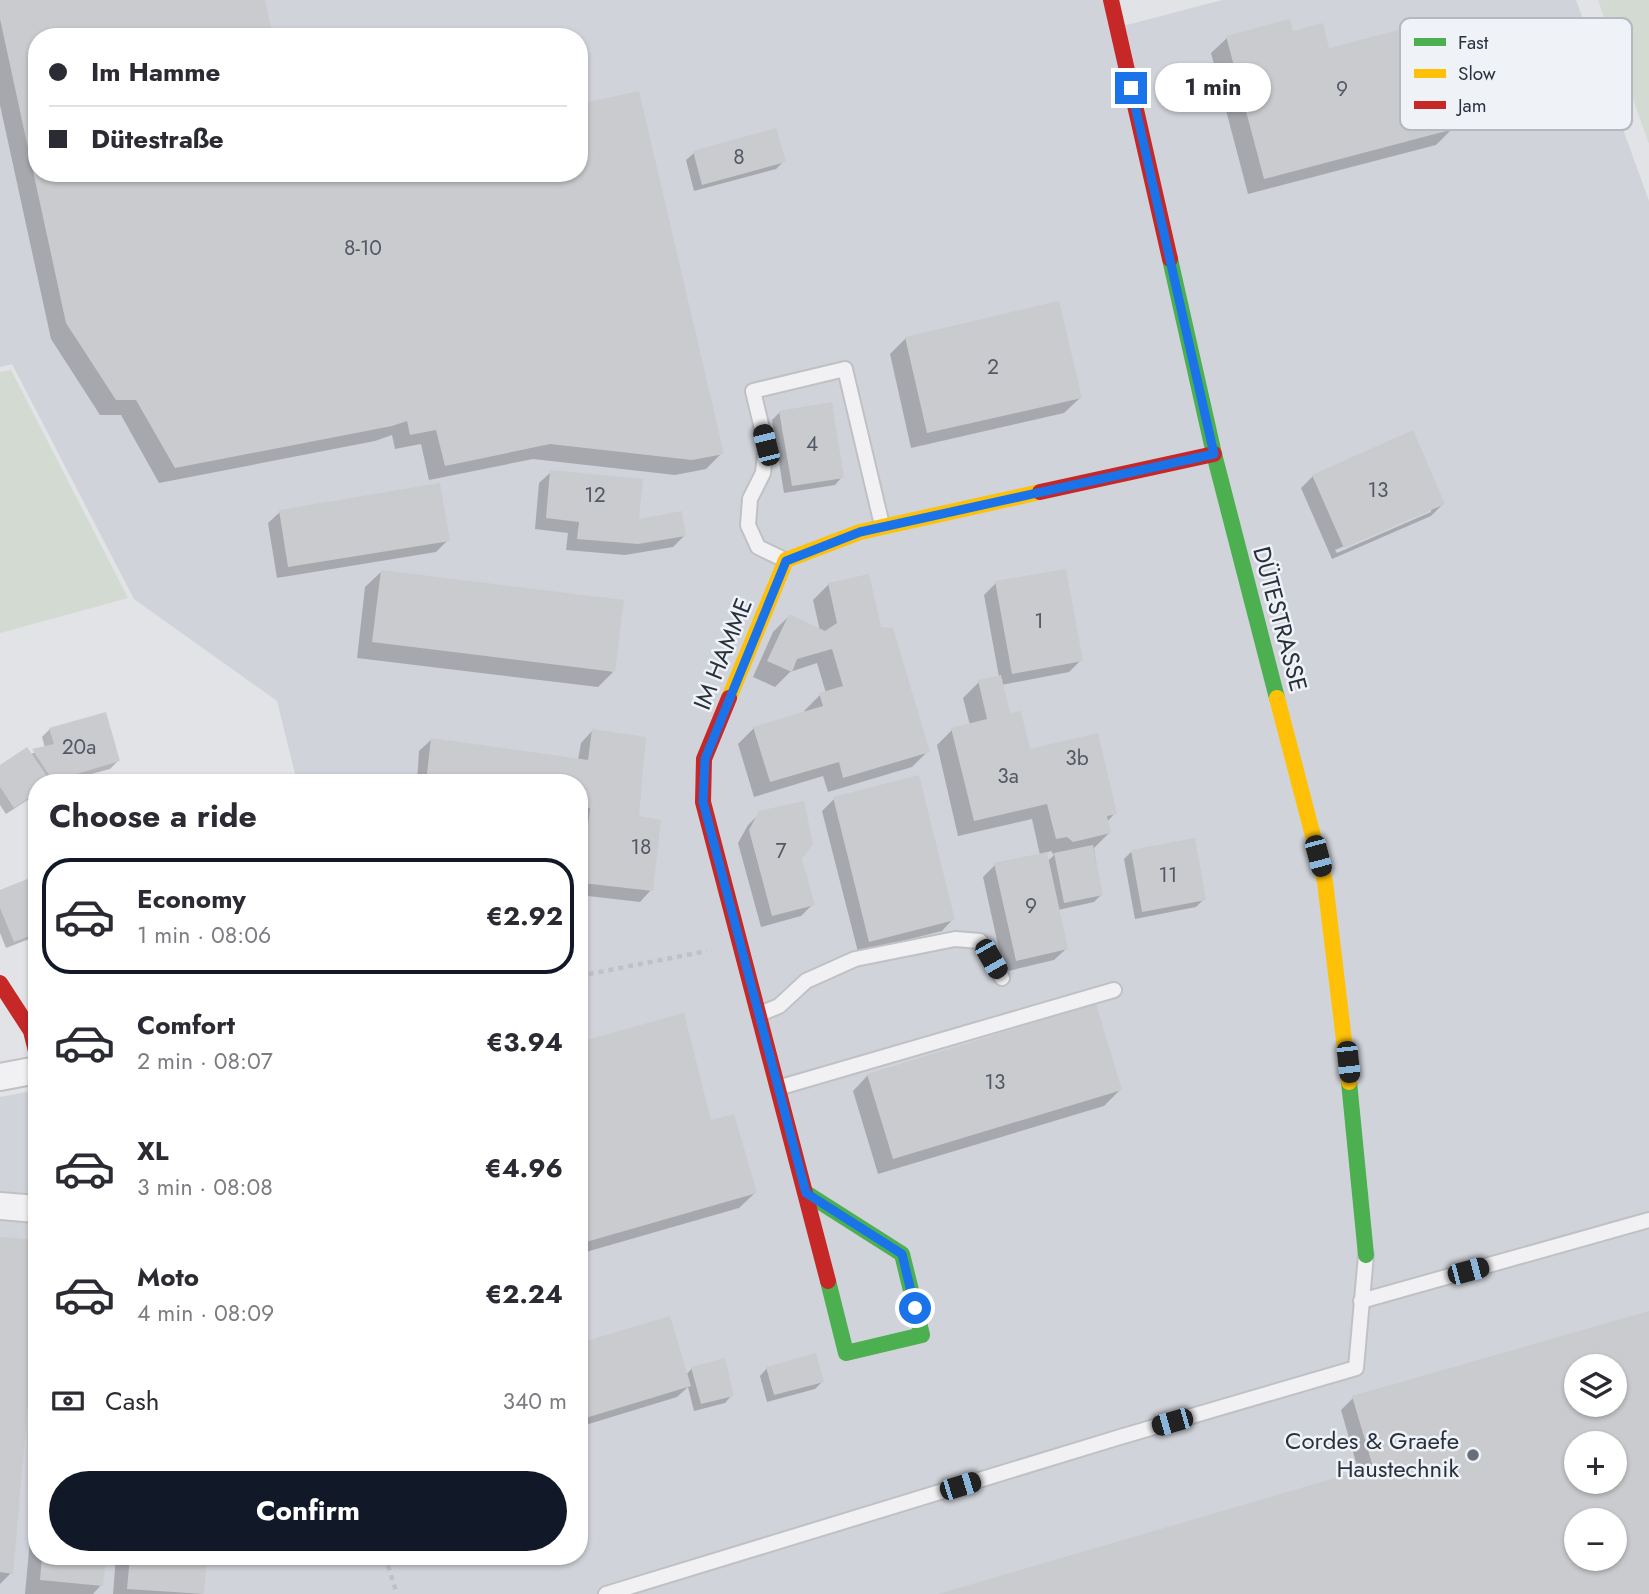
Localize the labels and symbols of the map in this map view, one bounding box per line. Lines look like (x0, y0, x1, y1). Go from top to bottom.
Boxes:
legend (1400, 18, 1632, 130)
text: Fast (1458, 29, 1489, 56)
text: Slow (1458, 60, 1496, 87)
callout: 1 min (1156, 64, 1271, 112)
route end (1115, 72, 1147, 104)
house number: 9 (1336, 74, 1348, 104)
text: Jam (1455, 92, 1487, 119)
house number: 8 (733, 142, 745, 172)
house number: 8-10 (344, 233, 382, 263)
house number: 2 (987, 352, 999, 382)
car (751, 422, 782, 468)
house number: 4 (806, 429, 818, 459)
house number: 13 (1368, 475, 1388, 505)
house number: 12 (584, 480, 606, 510)
street label: DÜTESTRASSE (1244, 542, 1317, 695)
street label: IM HAMME (684, 593, 761, 715)
house number: 1 (1034, 606, 1044, 636)
house number: 20a (62, 732, 96, 762)
house number: 3b (1065, 743, 1089, 773)
house number: 3a (997, 761, 1019, 791)
house number: 18 (631, 832, 651, 862)
car (1303, 833, 1334, 879)
house number: 7 (775, 836, 787, 866)
house number: 11 (1159, 860, 1177, 890)
house number: 9 (1025, 891, 1037, 921)
car (972, 936, 1011, 982)
car (1336, 1040, 1361, 1084)
house number: 13 (985, 1067, 1005, 1097)
car (1445, 1255, 1492, 1287)
route start (899, 1292, 931, 1324)
car (1149, 1406, 1196, 1438)
place label: Cordes & Graefe Haustechnik (1285, 1423, 1459, 1486)
marker: Cordes & Graefe Haustechnik (1465, 1447, 1481, 1463)
car (937, 1470, 984, 1502)

